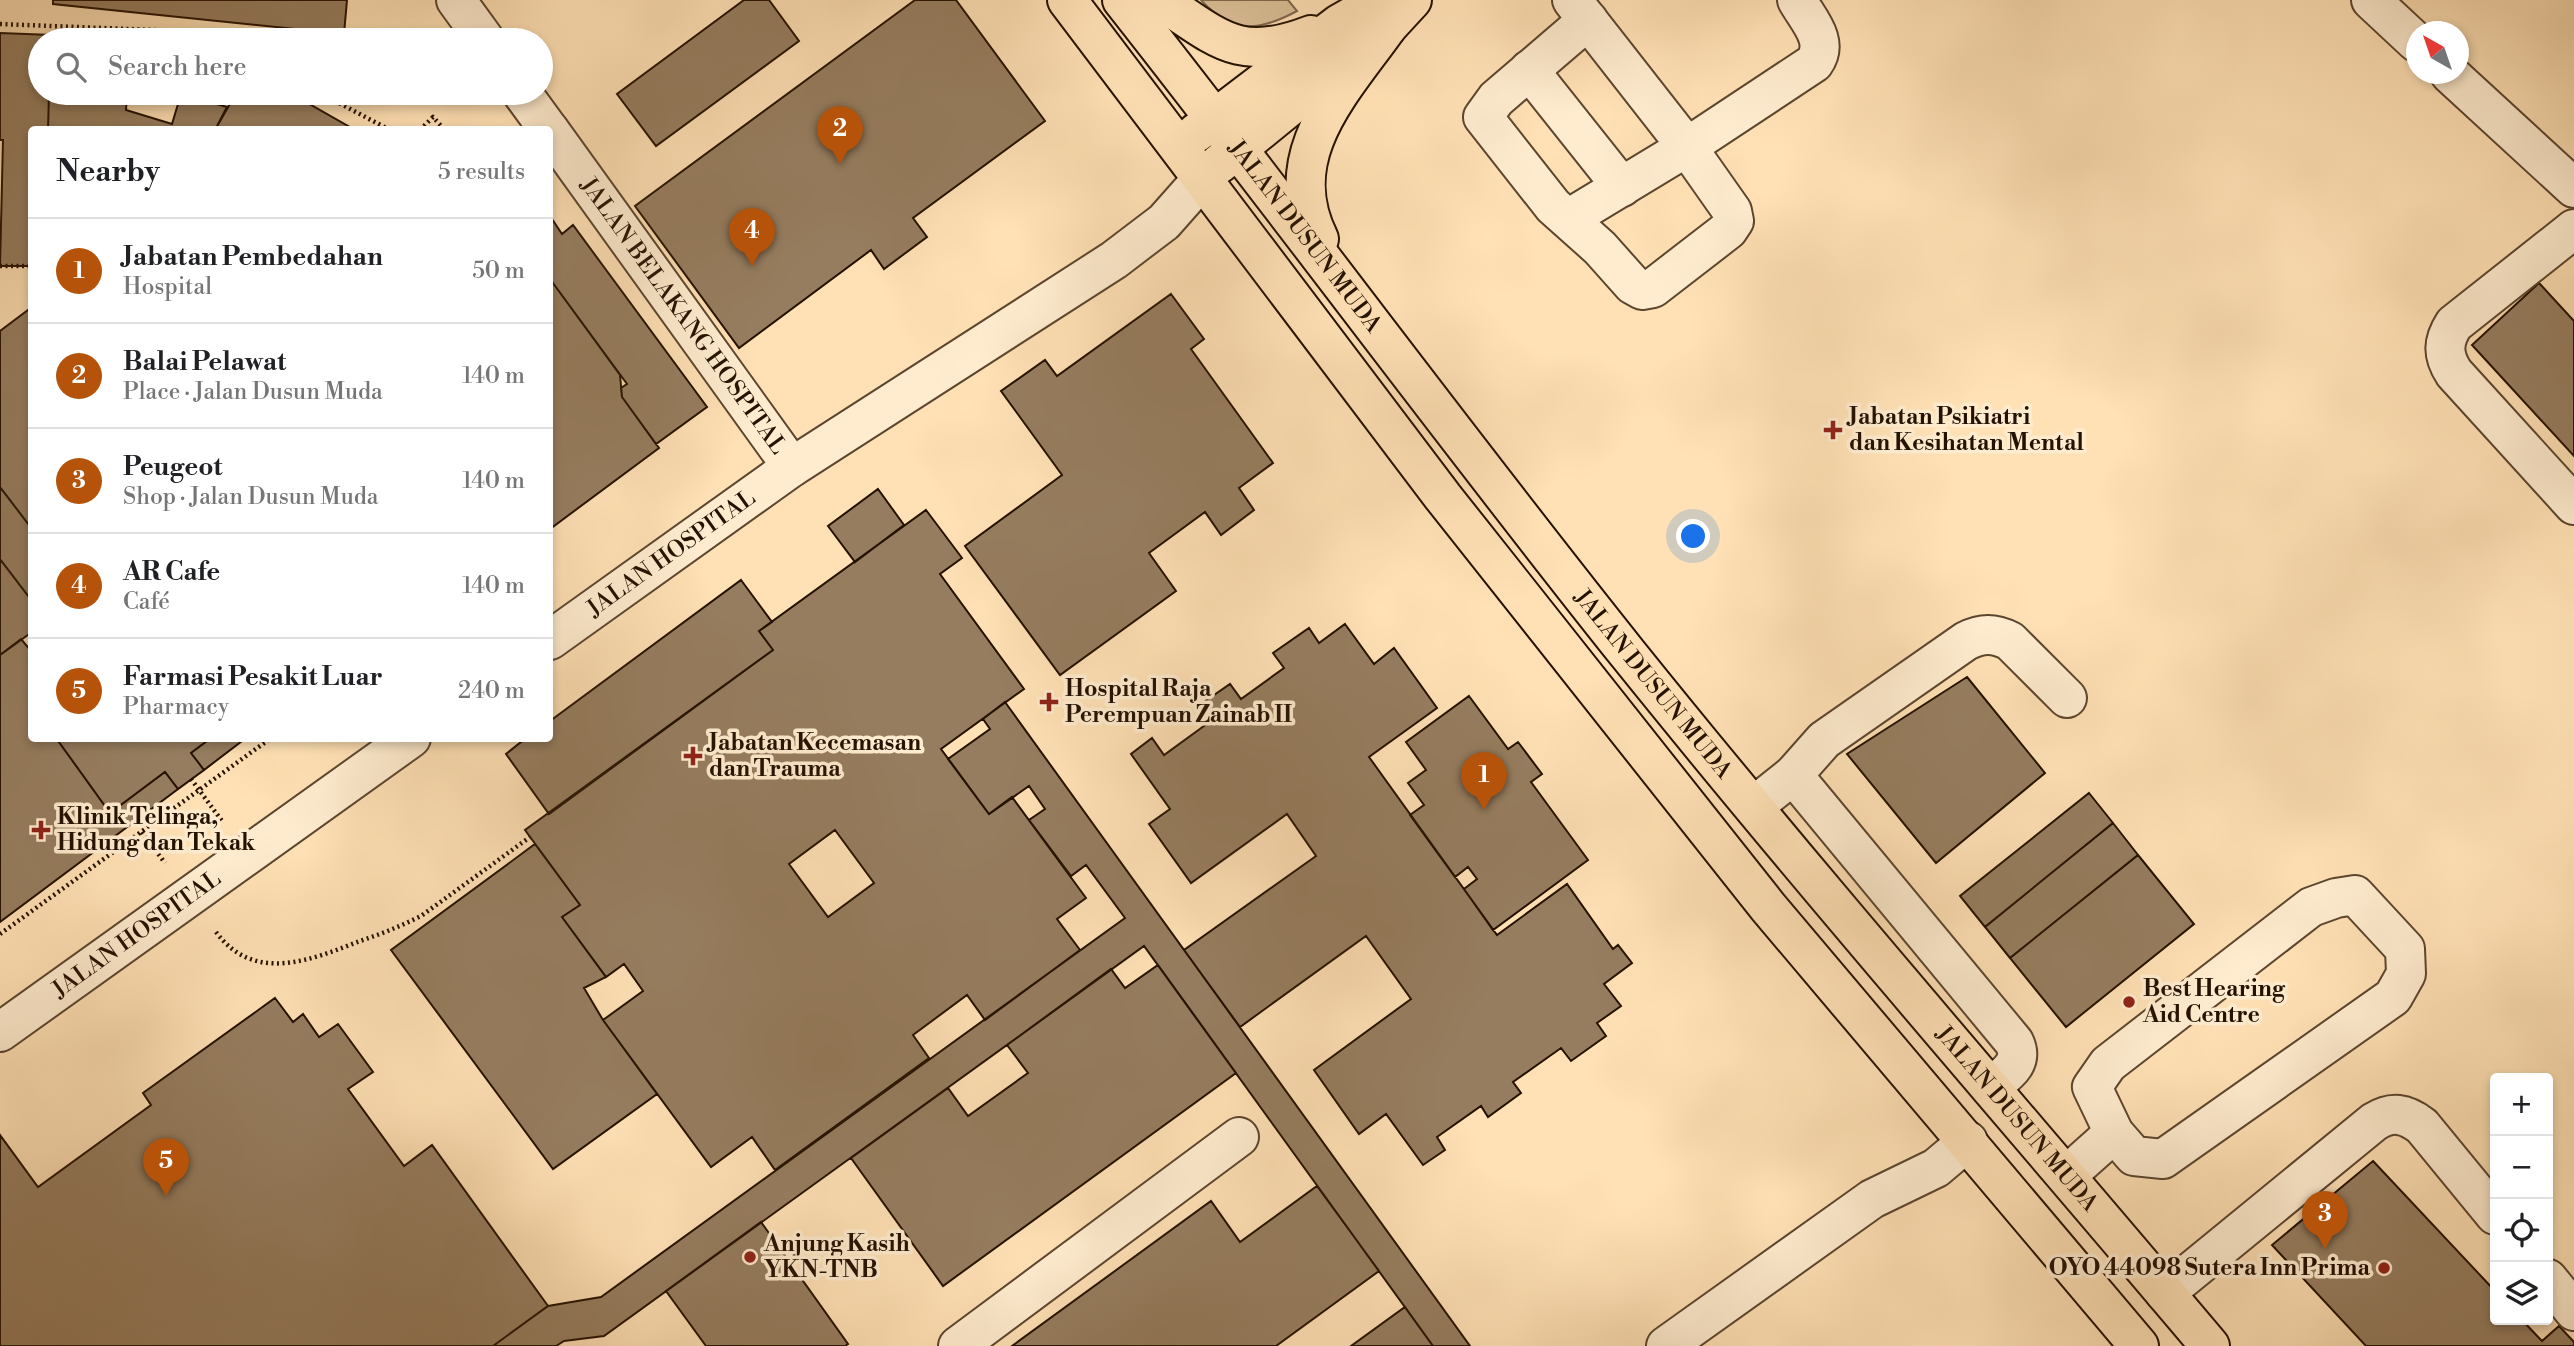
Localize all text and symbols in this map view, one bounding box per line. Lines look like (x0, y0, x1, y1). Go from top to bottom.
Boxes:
north arrow (2406, 21, 2469, 84)
search box (28, 28, 553, 105)
icon: search (52, 48, 90, 86)
text: Search here (108, 51, 247, 83)
pin: 2 (817, 106, 863, 164)
street label: JALAN DUSUN MUDA (1222, 134, 1388, 339)
text: Nearby (56, 153, 160, 191)
text: 5 results (438, 158, 525, 186)
street label: JALAN BELAKANG HOSPITAL (574, 171, 792, 460)
pin: 4 (729, 208, 775, 266)
text: Jabatan Pembedahan (123, 241, 383, 273)
text: 1 (73, 257, 85, 285)
text: 50 m (472, 257, 525, 285)
text: Hospital (123, 273, 212, 301)
text: Balai Pelawat (123, 346, 286, 378)
text: 2 (72, 362, 86, 390)
text: 140 m (462, 362, 525, 390)
text: Place · Jalan Dusun Muda (123, 378, 383, 406)
place label: Jabatan Psikiatri dan Kesihatan Mental (1846, 403, 2084, 457)
marker: Jabatan Psikiatri dan Kesihatan Mental (1823, 420, 1843, 440)
text: Peugeot (123, 451, 223, 483)
text: 3 (72, 467, 86, 495)
text: 140 m (462, 467, 525, 495)
text: Shop · Jalan Dusun Muda (123, 483, 378, 511)
street label: JALAN HOSPITAL (581, 484, 761, 623)
your location (1676, 519, 1710, 553)
text: AR Cafe (123, 556, 220, 588)
text: 4 (71, 572, 87, 600)
text: 140 m (462, 572, 525, 600)
street label: JALAN DUSUN MUDA (1568, 583, 1739, 785)
text: Café (123, 588, 170, 616)
text: Farmasi Pesakit Luar (123, 661, 383, 693)
place label: Hospital Raja Perempuan Zainab II (1065, 675, 1292, 729)
text: 5 (72, 677, 86, 705)
text: 240 m (458, 677, 525, 705)
marker: Hospital Raja Perempuan Zainab II (1039, 692, 1059, 712)
text: Pharmacy (123, 693, 229, 721)
place label: Jabatan Kecemasan dan Trauma (706, 729, 921, 783)
marker: Jabatan Kecemasan dan Trauma (683, 746, 703, 766)
pin: 1 (1461, 752, 1507, 810)
place label: Klinik Telinga, Hidung dan Tekak (57, 803, 256, 857)
marker: Klinik Telinga, Hidung dan Tekak (31, 820, 51, 840)
street label: JALAN HOSPITAL (46, 865, 226, 1004)
place label: Best Hearing Aid Centre (2142, 975, 2286, 1029)
marker: Best Hearing Aid Centre (2121, 994, 2137, 1010)
street label: JALAN DUSUN MUDA (1929, 1020, 2105, 1218)
map controls (2490, 1073, 2553, 1325)
button: + (2490, 1073, 2553, 1136)
button: − (2490, 1136, 2553, 1199)
pin: 5 (143, 1138, 189, 1196)
pin: 3 (2302, 1191, 2348, 1249)
button: locate (2490, 1199, 2553, 1262)
place label: Anjung Kasih YKN-TNB (763, 1230, 910, 1284)
marker: Anjung Kasih YKN-TNB (742, 1249, 758, 1265)
place label: OYO 44098 Sutera Inn Prima (2049, 1254, 2371, 1282)
marker: OYO 44098 Sutera Inn Prima (2376, 1260, 2392, 1276)
button: layers (2490, 1262, 2553, 1325)

